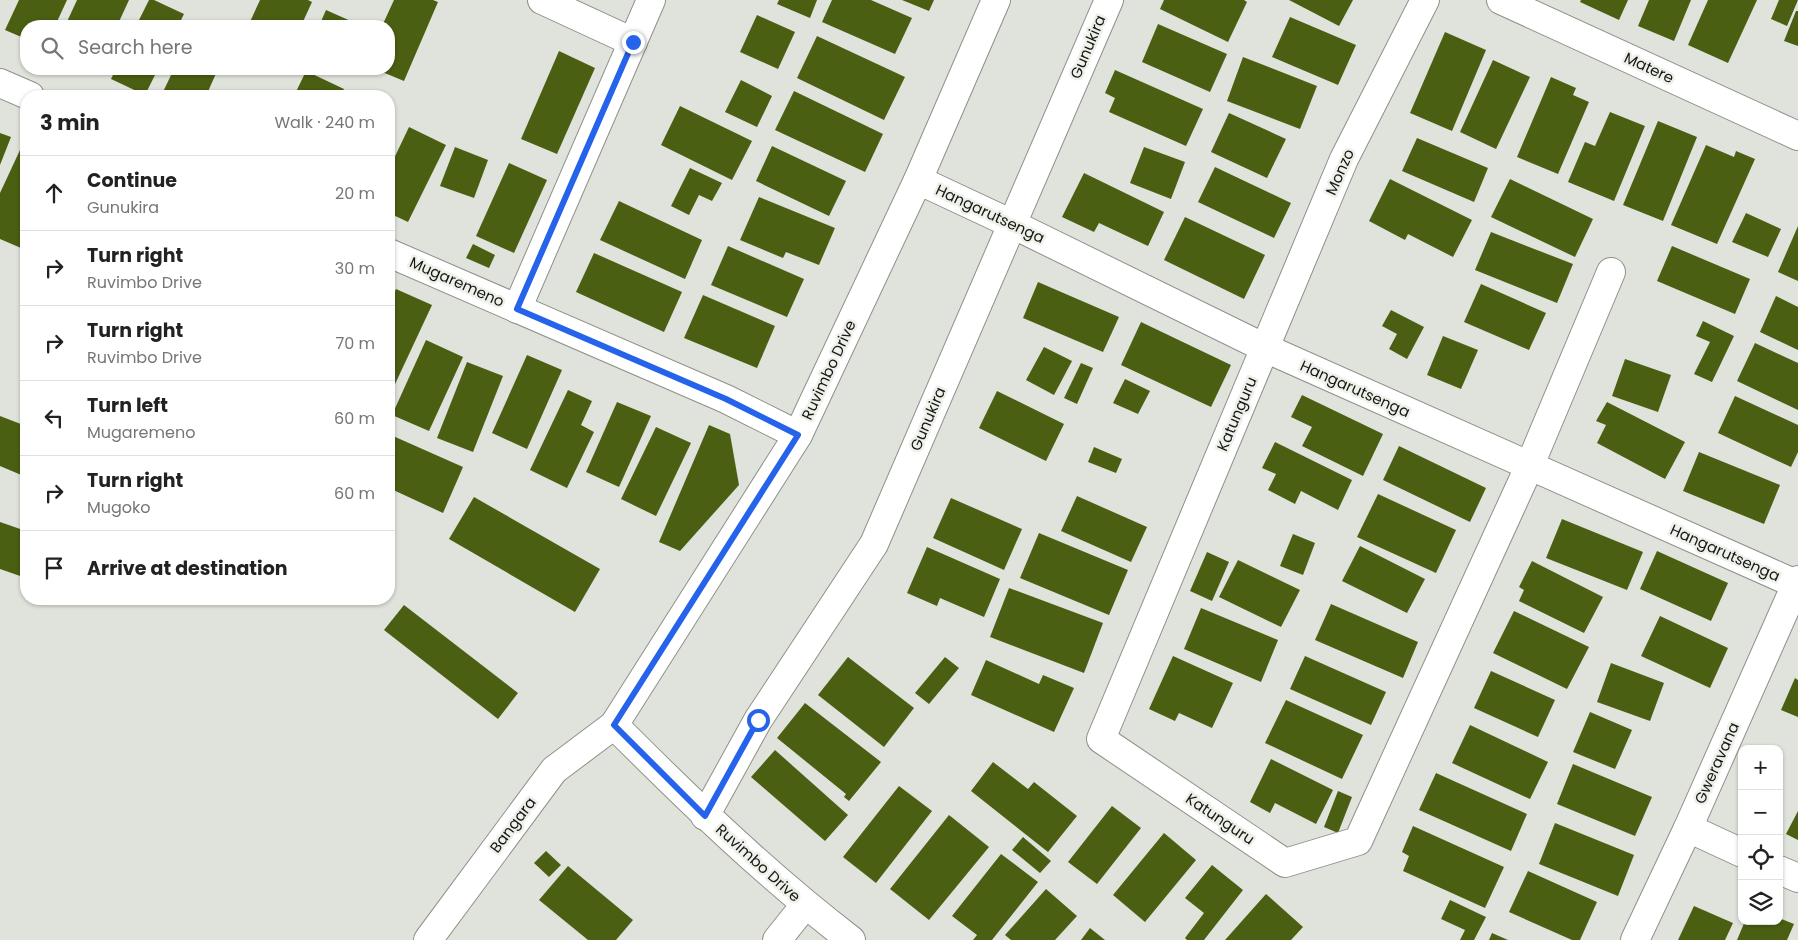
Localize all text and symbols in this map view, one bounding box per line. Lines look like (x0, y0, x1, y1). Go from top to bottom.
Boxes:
street label: Gunukira (1065, 12, 1110, 82)
search box (20, 20, 395, 75)
route end (622, 31, 645, 54)
icon: search (38, 34, 66, 62)
text: Search here (78, 34, 192, 61)
street label: Matere (1621, 47, 1678, 88)
text: 3 min (40, 108, 100, 137)
text: Walk · 240 m (274, 111, 375, 134)
street label: Monzo (1320, 145, 1359, 198)
text: Continue (87, 167, 177, 194)
icon: ahead (40, 179, 68, 207)
street label: Hangarutsenga (932, 179, 1048, 248)
text: 20 m (335, 182, 375, 205)
text: Gunukira (87, 196, 159, 219)
text: Turn right (87, 242, 183, 269)
street label: Mugaremeno (406, 251, 508, 312)
icon: right (40, 254, 68, 282)
text: 30 m (335, 257, 375, 280)
text: Ruvimbo Drive (87, 271, 202, 294)
text: Turn right (87, 317, 183, 344)
street label: Ruvimbo Drive (796, 317, 861, 423)
icon: right (40, 329, 68, 357)
text: 70 m (335, 332, 375, 355)
text: Ruvimbo Drive (87, 346, 202, 369)
street label: Hangarutsenga (1297, 355, 1413, 422)
street label: Katunguru (1211, 373, 1262, 454)
street label: Gunukira (905, 384, 950, 454)
text: Turn left (87, 392, 168, 419)
icon: left (40, 404, 68, 432)
text: 60 m (334, 407, 375, 430)
text: Mugaremeno (87, 421, 195, 444)
text: Turn right (87, 467, 183, 494)
icon: right (40, 479, 68, 507)
text: 60 m (334, 482, 375, 505)
text: Mugoko (87, 496, 151, 519)
street label: Hangarutsenga (1667, 519, 1783, 586)
icon: arrive (40, 554, 68, 582)
text: Arrive at destination (87, 555, 288, 582)
route start (747, 709, 770, 732)
street label: Gweravana (1689, 719, 1744, 807)
map controls (1738, 745, 1783, 925)
button: + (1738, 745, 1783, 790)
street label: Katunguru (1182, 788, 1259, 849)
button: − (1738, 790, 1783, 835)
street label: Bangara (485, 792, 541, 857)
street label: Ruvimbo Drive (711, 819, 805, 906)
button: locate (1738, 835, 1783, 880)
button: layers (1738, 880, 1783, 925)

